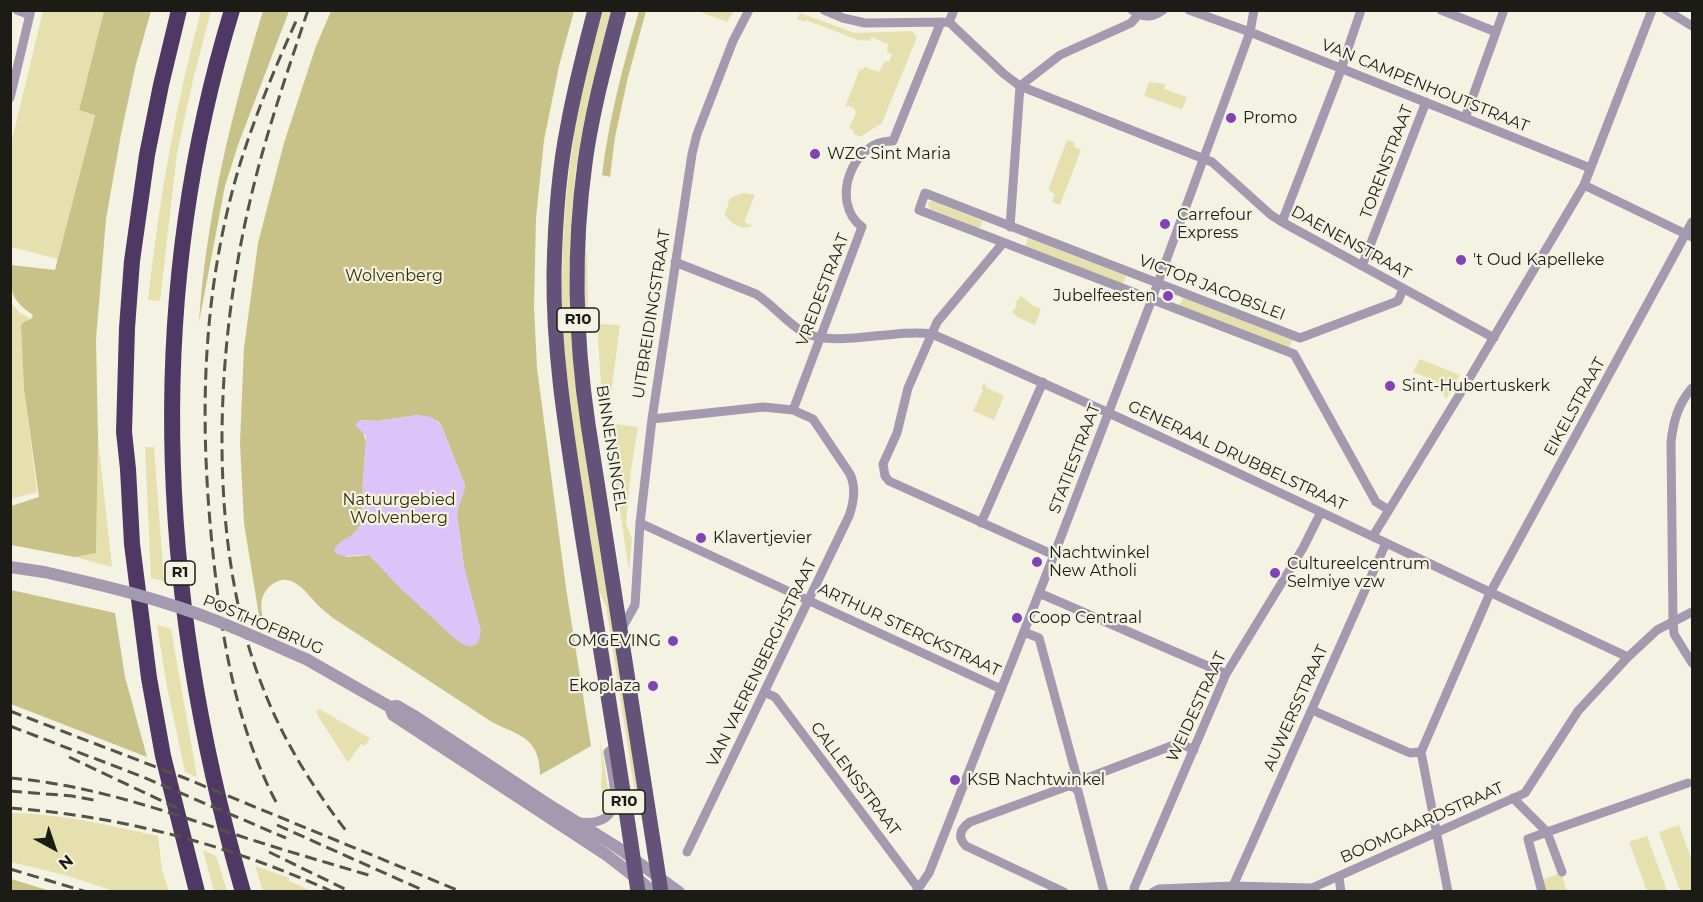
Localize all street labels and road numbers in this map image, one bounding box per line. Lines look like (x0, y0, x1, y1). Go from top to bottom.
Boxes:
street label: VAN CAMPENHOUTSTRAAT (1318, 35, 1532, 137)
street label: TORENSTRAAT (1357, 103, 1417, 221)
street label: DAENENSTRAAT (1288, 202, 1414, 284)
street label: UITBREIDINGSTRAAT (629, 228, 675, 400)
street label: VREDESTRAAT (793, 231, 853, 349)
street label: VICTOR JACOBSLEI (1136, 251, 1288, 325)
road number: R10 (557, 308, 599, 332)
street label: EIKELSTRAAT (1540, 355, 1610, 459)
street label: BINNENSINGEL (592, 384, 630, 512)
street label: GENERAAL DRUBBELSTRAAT (1125, 397, 1349, 515)
street label: STATIESTRAAT (1045, 401, 1105, 517)
street label: VAN VAERENBERGHSTRAAT (703, 556, 821, 770)
road number: R1 (165, 561, 195, 585)
street label: ARTHUR STERCKSTRAAT (815, 579, 1003, 681)
street label: POSTHOFBRUG (200, 591, 326, 659)
street label: AUWERSSTRAAT (1260, 642, 1332, 774)
street label: WEIDESTRAAT (1163, 649, 1231, 765)
street label: CALLENSSTRAAT (806, 718, 904, 840)
street label: BOOMGAARDSTRAAT (1337, 778, 1507, 868)
road number: R10 (603, 790, 645, 814)

